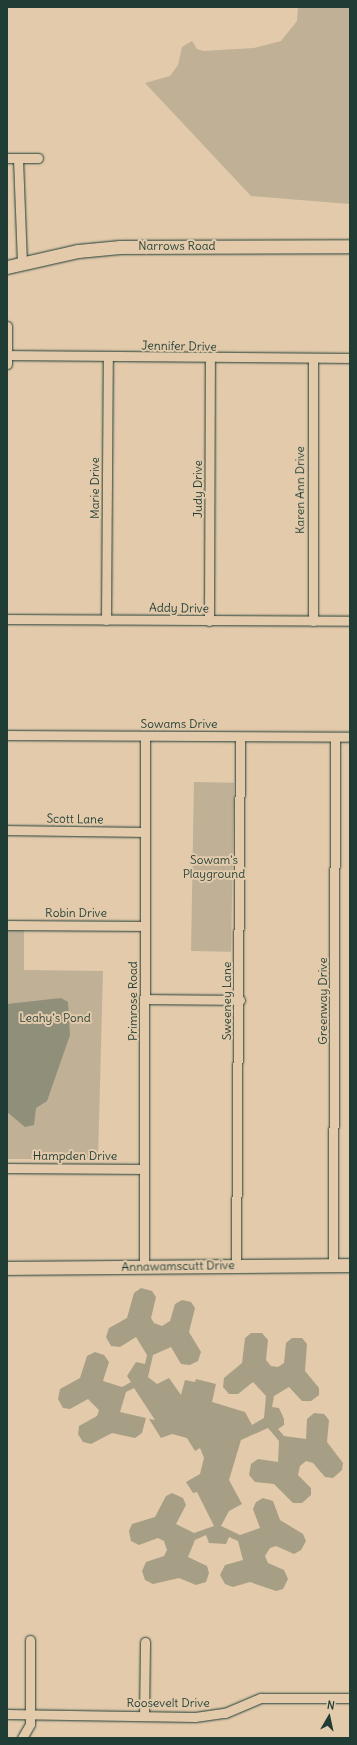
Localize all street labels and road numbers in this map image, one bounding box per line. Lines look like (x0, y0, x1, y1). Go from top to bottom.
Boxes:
street label: Narrows Road (138, 239, 216, 253)
street label: Jennifer Drive (141, 338, 217, 354)
street label: Karen Ann Drive (293, 446, 307, 534)
street label: Marie Drive (88, 457, 102, 519)
street label: Judy Drive (191, 460, 205, 518)
street label: Addy Drive (149, 600, 209, 616)
street label: Sowams Drive (141, 717, 217, 731)
street label: Scott Lane (46, 811, 104, 827)
street label: Robin Drive (45, 906, 107, 920)
street label: Greenway Drive (316, 957, 330, 1045)
street label: Primrose Road (126, 961, 140, 1041)
street label: Sweeney Lane (220, 962, 234, 1040)
street label: Hampden Drive (33, 1149, 117, 1163)
street label: Annawamscutt Drive (121, 1258, 235, 1274)
street label: Roosevelt Drive (126, 1696, 210, 1710)

